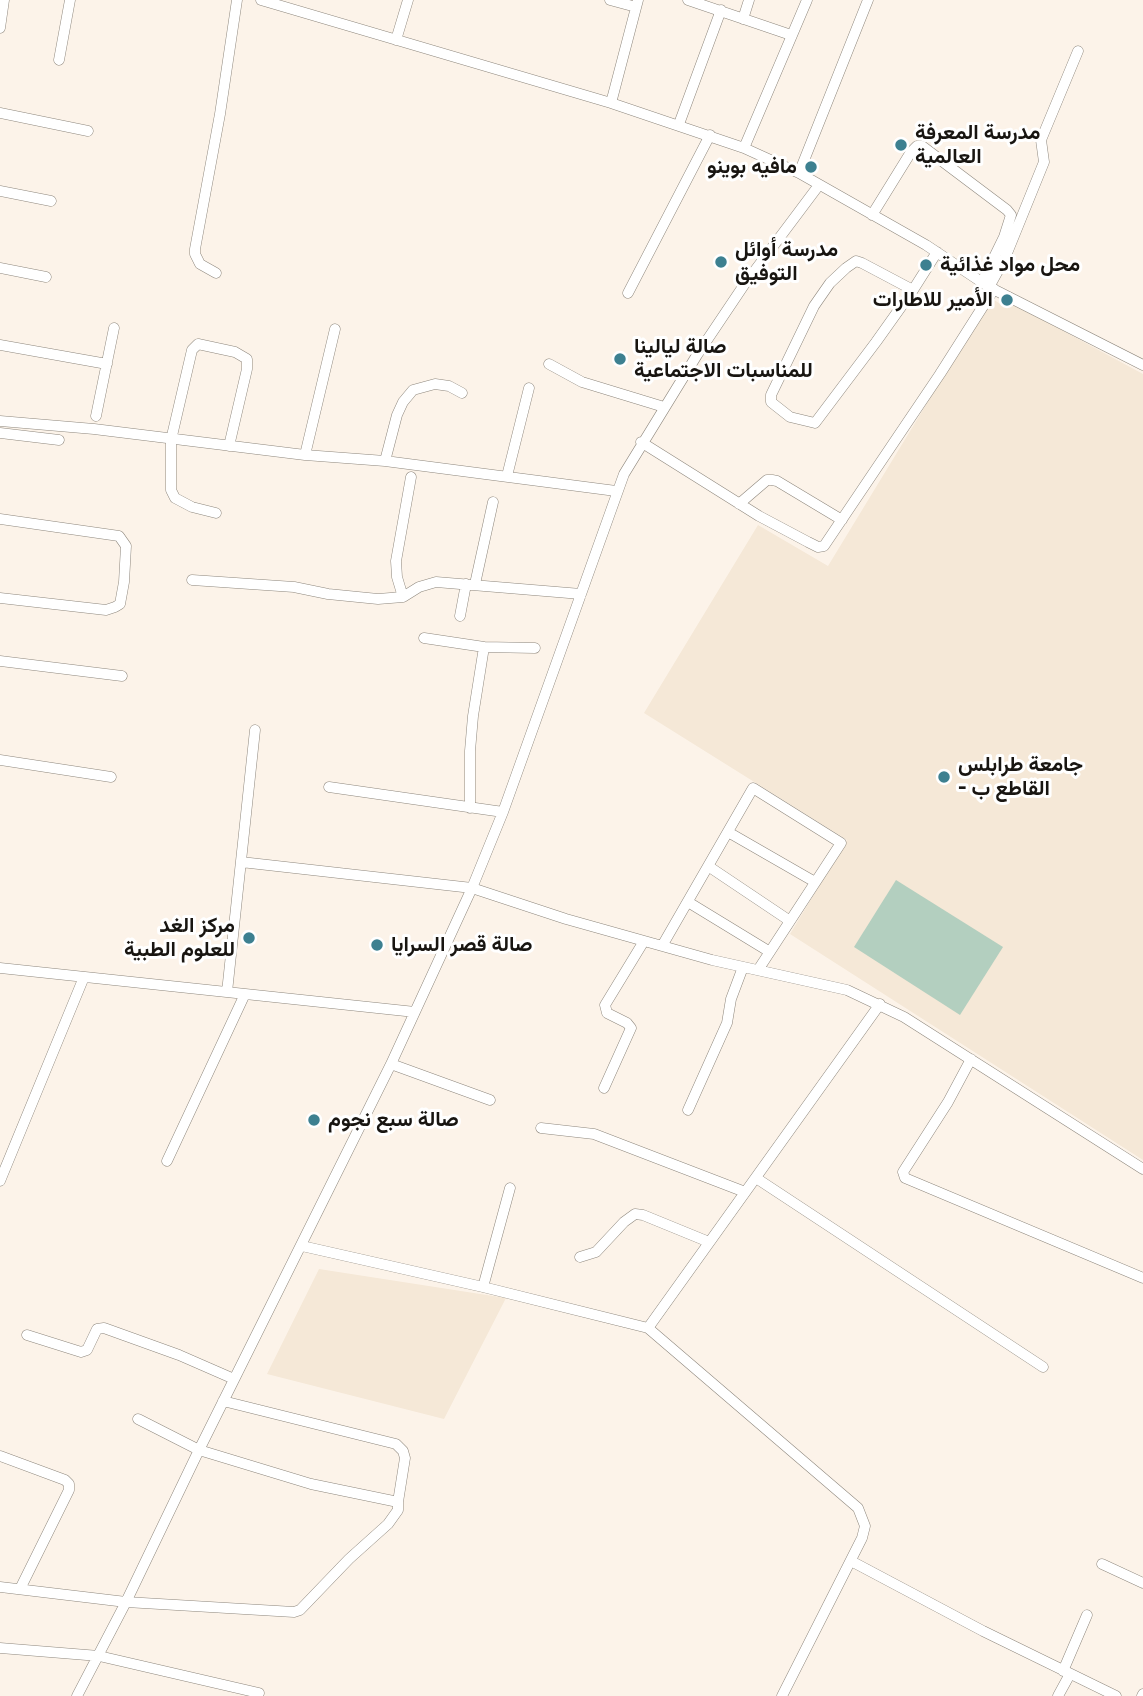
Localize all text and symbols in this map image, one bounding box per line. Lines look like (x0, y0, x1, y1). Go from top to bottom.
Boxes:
place label: مدرسة المعرفة العالمية (915, 120, 1040, 170)
marker: مدرسة المعرفة العالمية (893, 137, 909, 153)
place label: مافيه بوينو (707, 154, 797, 180)
marker: مافيه بوينو (803, 159, 819, 175)
place label: مدرسة أوائل التوفيق (735, 237, 838, 287)
place label: محل مواد غذائية (940, 252, 1080, 278)
marker: مدرسة أوائل التوفيق (713, 254, 729, 270)
marker: محل مواد غذائية (918, 257, 934, 273)
place label: الأمير للاطارات (873, 287, 993, 313)
marker: الأمير للاطارات (999, 292, 1015, 308)
place label: صالة ليالينا للمناسبات الاجتماعية (634, 334, 813, 384)
marker: صالة ليالينا للمناسبات الاجتماعية (612, 351, 628, 367)
place label: جامعة طرابلس - القاطع ب (958, 752, 1083, 802)
marker: جامعة طرابلس - القاطع ب (936, 769, 952, 785)
place label: مركز الغد للعلوم الطبية (124, 913, 235, 963)
marker: مركز الغد للعلوم الطبية (241, 930, 257, 946)
place label: صالة قصر السرايا (391, 932, 533, 958)
marker: صالة قصر السرايا (369, 937, 385, 953)
place label: صالة سبع نجوم (328, 1107, 459, 1133)
marker: صالة سبع نجوم (306, 1112, 322, 1128)

